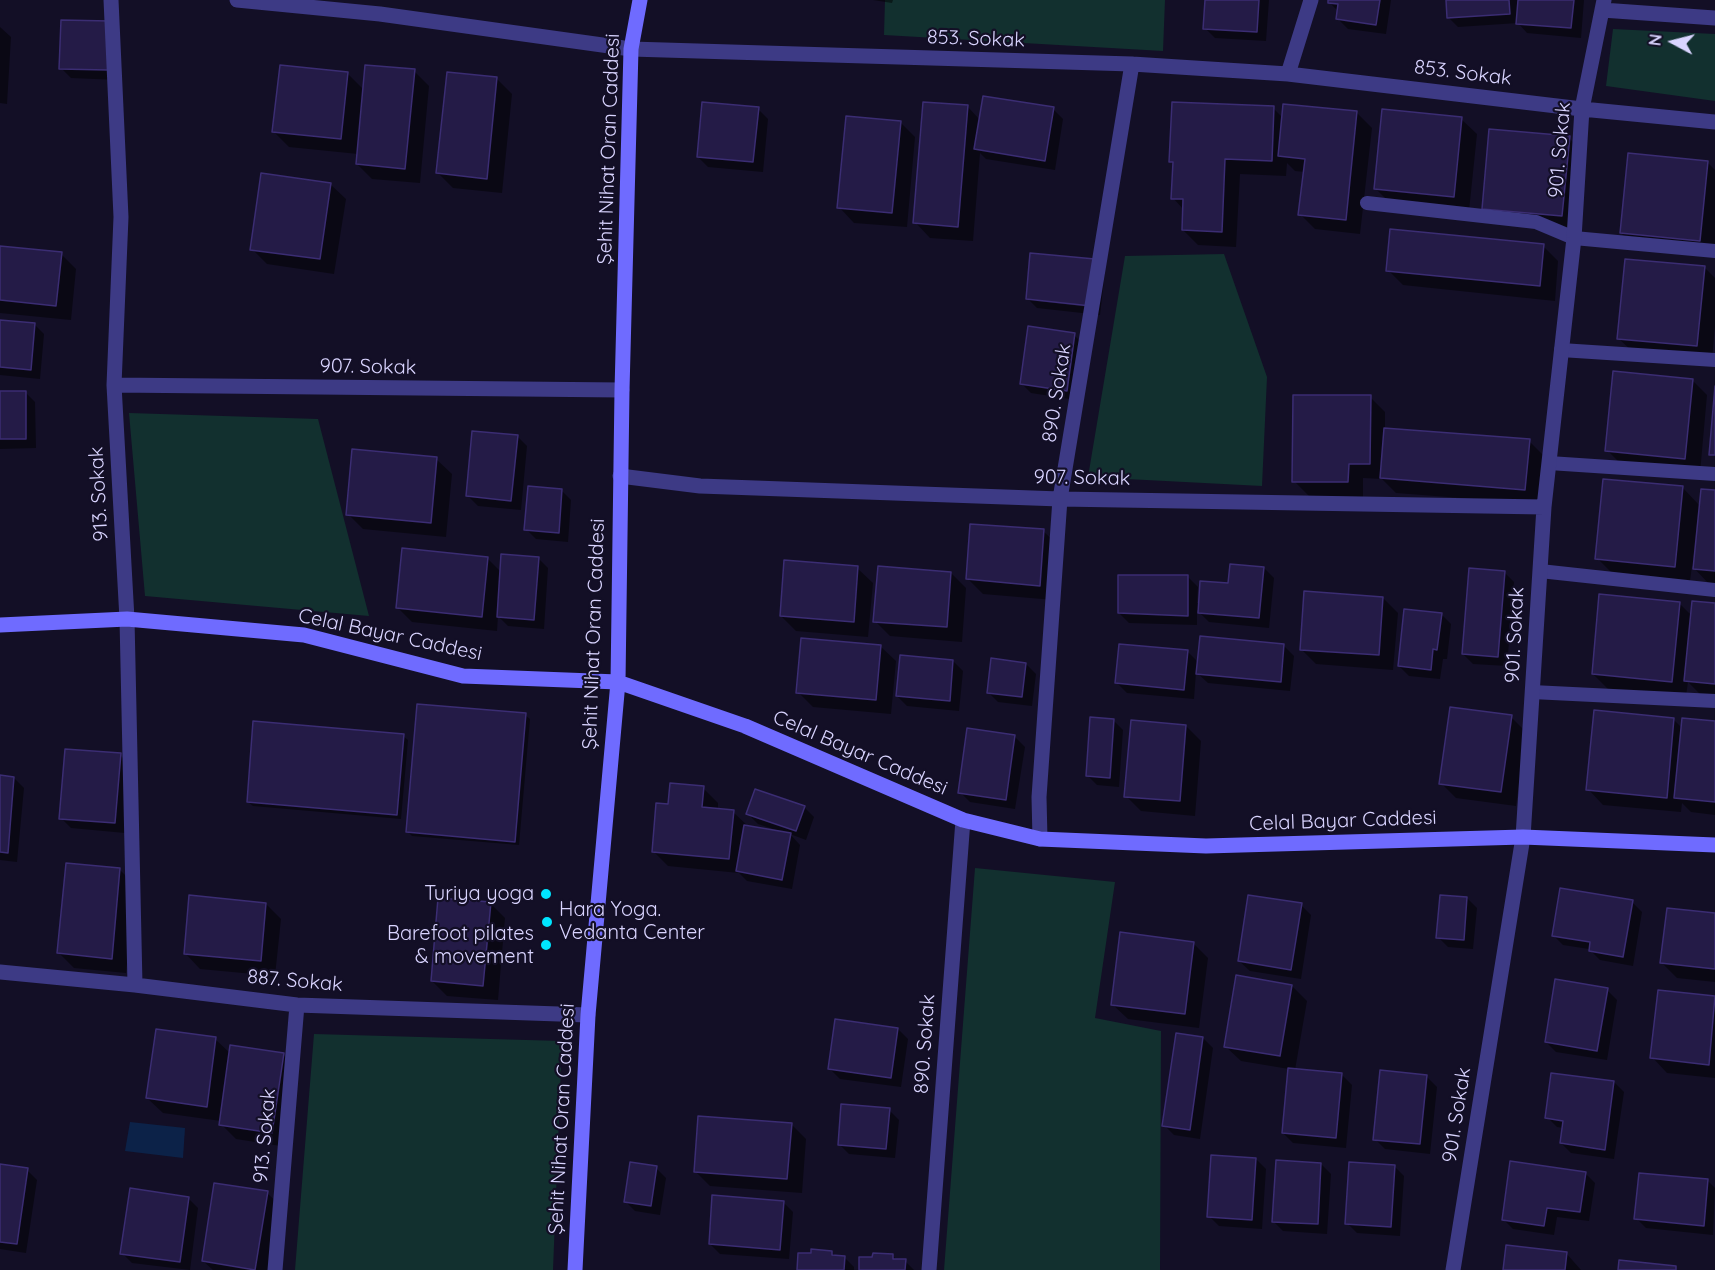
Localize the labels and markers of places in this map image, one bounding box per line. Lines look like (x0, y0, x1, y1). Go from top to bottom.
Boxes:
place label: Turiya yoga (424, 882, 534, 906)
marker: Turiya yoga (539, 887, 553, 901)
place label: Hara Yoga. Vedanta Center (559, 898, 705, 945)
marker: Hara Yoga. Vedanta Center (540, 915, 554, 929)
place label: Barefoot pilates & movement (387, 922, 534, 969)
marker: Barefoot pilates & movement (539, 938, 553, 952)

